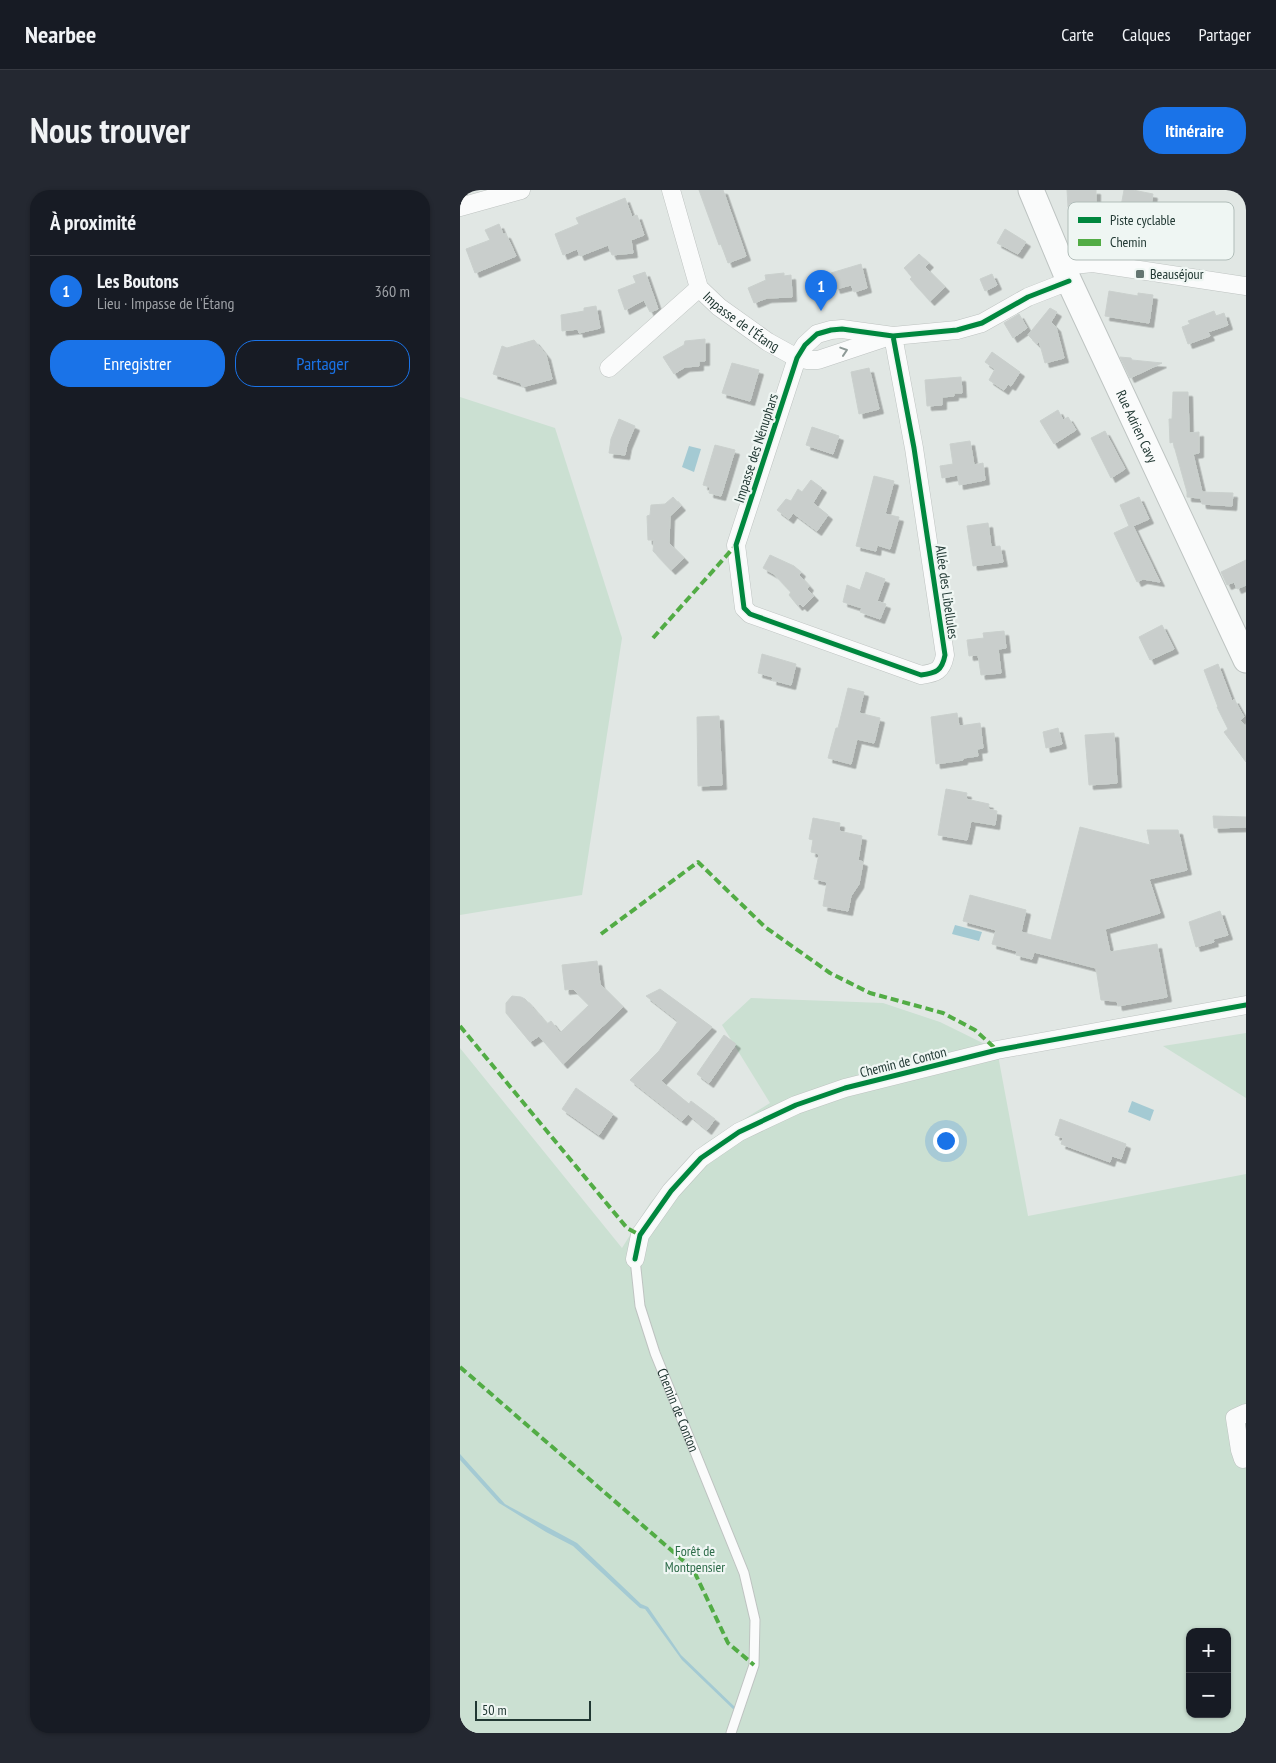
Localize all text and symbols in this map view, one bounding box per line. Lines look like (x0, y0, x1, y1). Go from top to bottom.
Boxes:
text: Nearbee (25, 19, 96, 50)
text: Carte (1061, 23, 1094, 46)
text: Calques (1122, 23, 1171, 46)
text: Partager (1199, 23, 1251, 46)
text: Nous trouver (30, 107, 190, 153)
button: Itinéraire (1143, 107, 1246, 154)
legend (1068, 202, 1234, 260)
text: À proximité (50, 209, 136, 236)
text: Piste cyclable (1110, 211, 1176, 229)
text: Chemin (1110, 233, 1147, 251)
place label: Beauséjour (1150, 265, 1204, 283)
marker: Beauséjour (1134, 268, 1146, 280)
text: Les Boutons (97, 269, 179, 293)
pin: 1 (805, 270, 837, 311)
text: 1 (62, 281, 70, 301)
text: 360 m (375, 281, 410, 301)
street label: Impasse de l'Étang (699, 287, 783, 355)
text: Lieu · Impasse de l'Étang (97, 293, 234, 313)
button: Enregistrer (50, 340, 225, 387)
button: Partager (235, 340, 410, 387)
one-way arrow (840, 347, 848, 357)
street label: Rue Adrien Cavy (1112, 387, 1162, 466)
street label: Impasse des Nénuphars (730, 391, 782, 505)
street label: Allée des Libellules (932, 544, 963, 640)
street label: Chemin de Conton (858, 1043, 948, 1081)
your location (933, 1128, 959, 1154)
street label: Chemin de Conton (653, 1365, 703, 1454)
park label: Forêt de Montpensier (665, 1542, 725, 1576)
map controls (1186, 1628, 1231, 1718)
button: + (1186, 1628, 1231, 1673)
button: − (1186, 1673, 1231, 1718)
scale bar (475, 1698, 591, 1721)
text: 50 m (482, 1701, 507, 1719)

